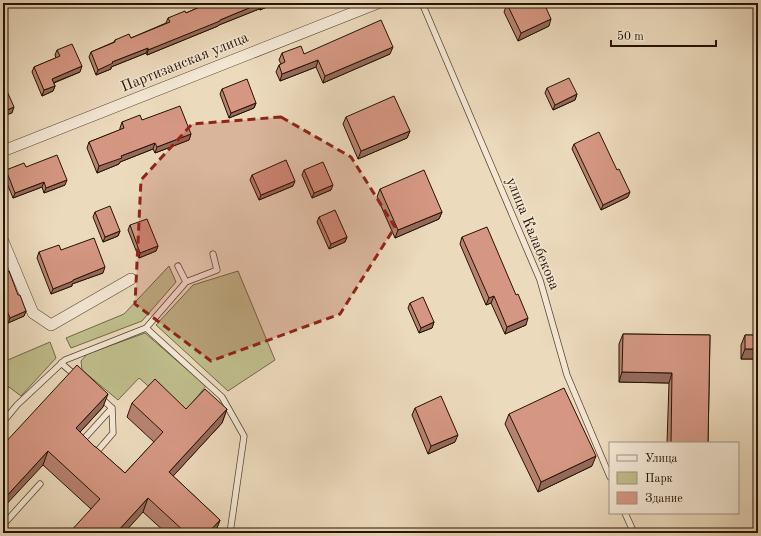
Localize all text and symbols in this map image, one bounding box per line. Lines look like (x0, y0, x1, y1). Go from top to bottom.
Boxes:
scale bar (611, 22, 716, 48)
street label: Партизанская улица (119, 30, 251, 95)
text: 50 m (617, 30, 644, 43)
street label: улица Калабекова (503, 176, 562, 293)
legend (609, 442, 739, 514)
text: Улица (645, 453, 678, 465)
text: Парк (645, 473, 673, 485)
text: Здание (645, 493, 683, 505)

